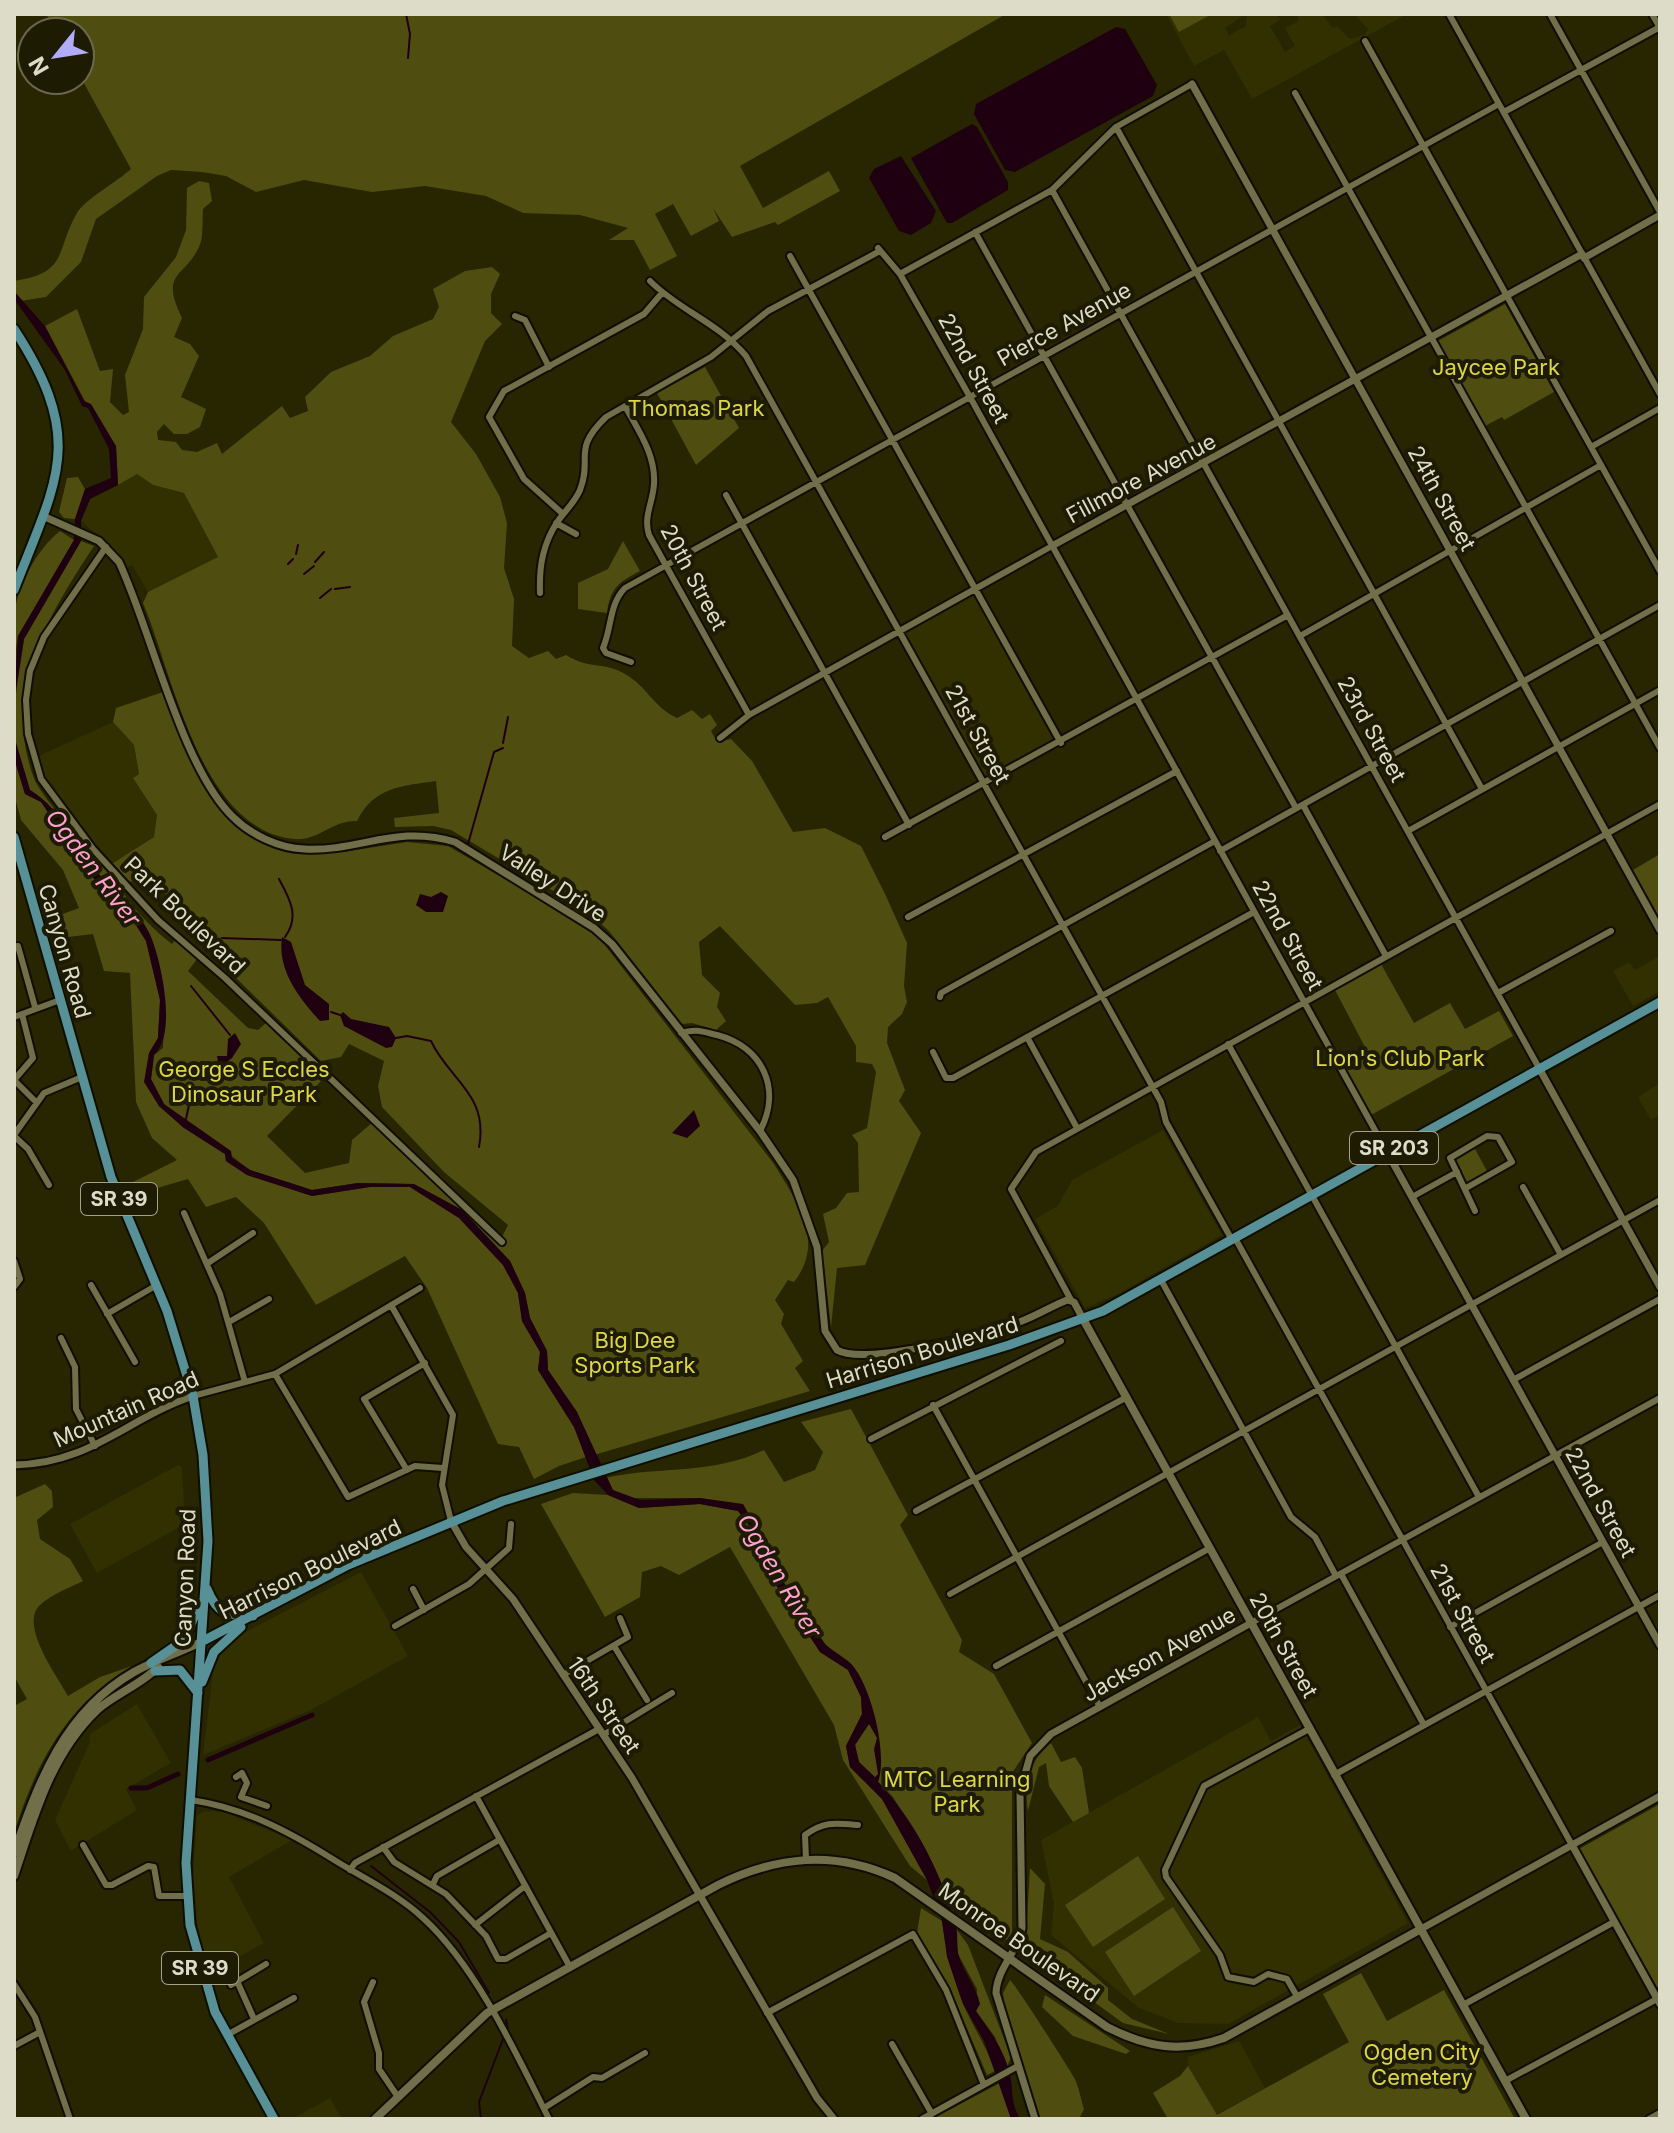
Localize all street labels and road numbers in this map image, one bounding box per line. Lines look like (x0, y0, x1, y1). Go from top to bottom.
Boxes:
street label: Pierce Avenue (993, 277, 1135, 371)
street label: 22nd Street (933, 309, 1015, 427)
street label: Fillmore Avenue (1062, 428, 1220, 528)
street label: 24th Street (1403, 441, 1481, 555)
street label: 20th Street (655, 520, 733, 634)
street label: 23rd Street (1332, 672, 1412, 786)
street label: 21st Street (940, 680, 1016, 788)
street label: Valley Drive (494, 839, 612, 927)
street label: Park Boulevard (119, 851, 251, 979)
street label: 22nd Street (1247, 876, 1329, 994)
street label: Canyon Road (33, 881, 97, 1021)
road number: SR 203 (1350, 1132, 1438, 1164)
road number: SR 39 (81, 1183, 157, 1215)
street label: Harrison Boulevard (823, 1310, 1021, 1394)
street label: Mountain Road (49, 1365, 203, 1453)
street label: 22nd Street (1560, 1443, 1642, 1561)
street label: Canyon Road (170, 1508, 200, 1648)
street label: Harrison Boulevard (215, 1514, 405, 1624)
street label: 21st Street (1425, 1559, 1501, 1667)
street label: 20th Street (1244, 1588, 1324, 1702)
street label: Jackson Avenue (1078, 1601, 1240, 1707)
street label: 16th Street (562, 1652, 646, 1758)
street label: Monroe Boulevard (934, 1877, 1104, 2007)
road number: SR 39 (162, 1952, 238, 1984)

